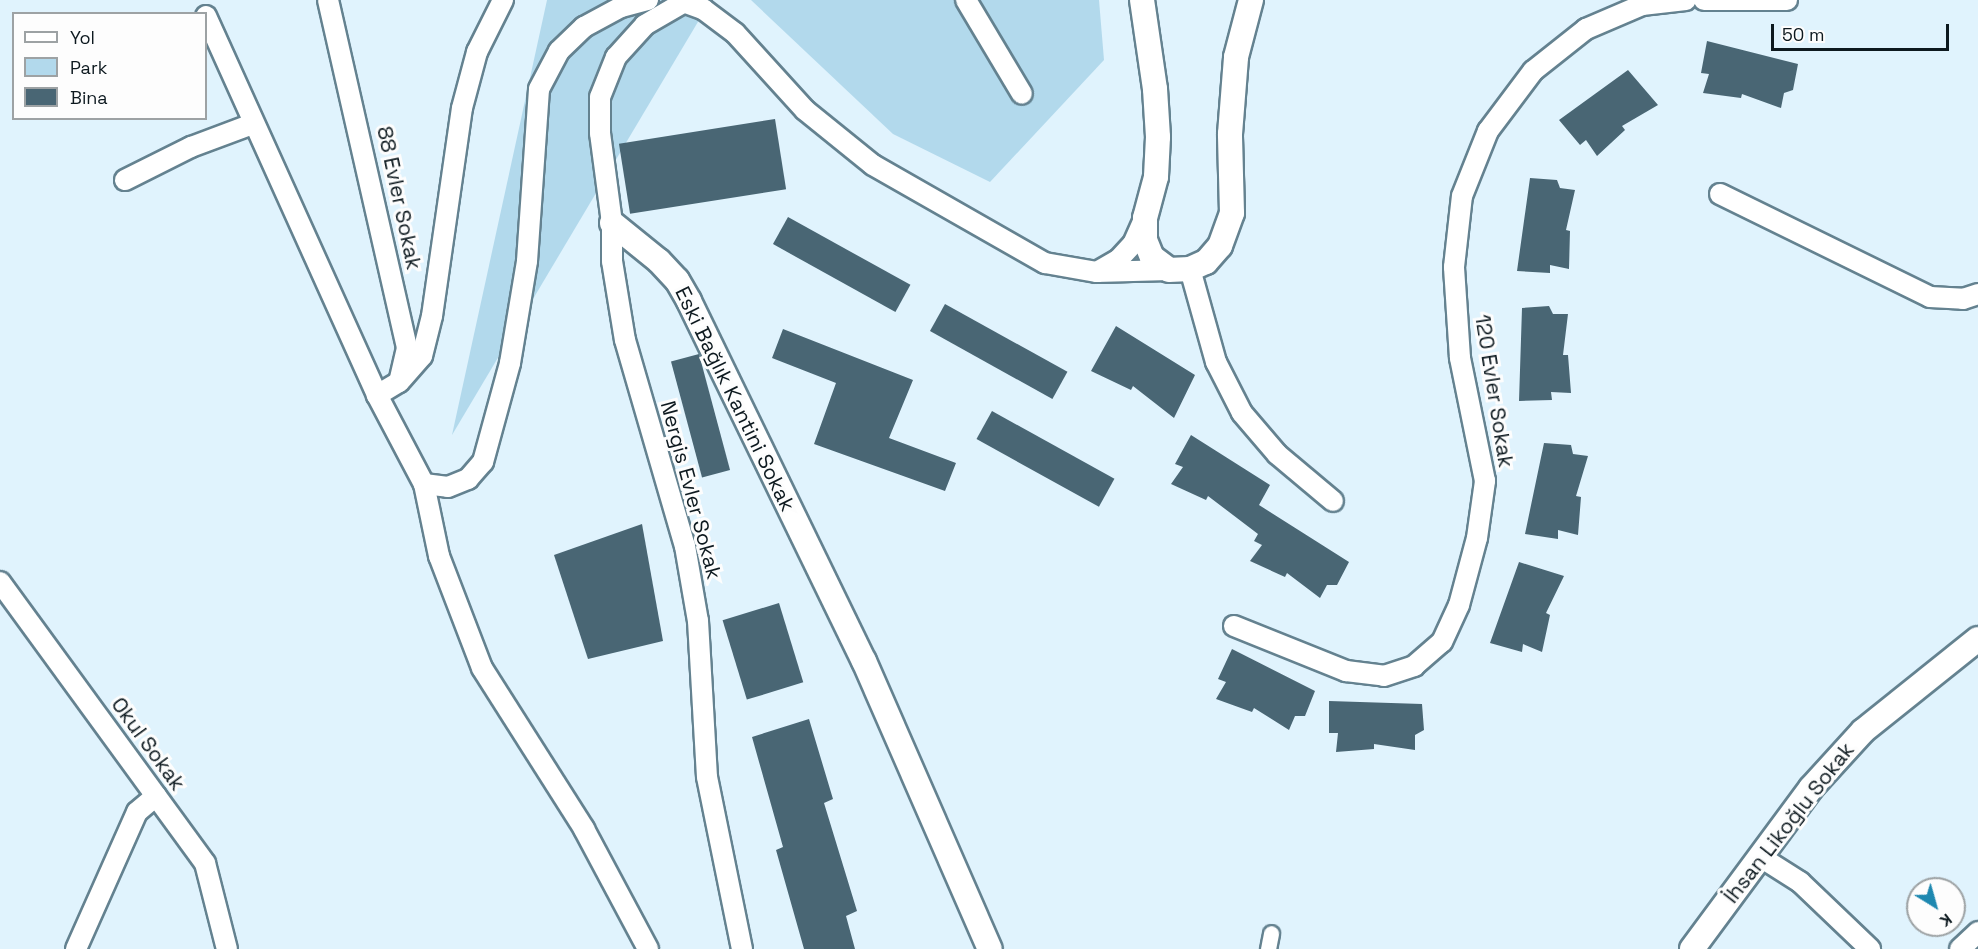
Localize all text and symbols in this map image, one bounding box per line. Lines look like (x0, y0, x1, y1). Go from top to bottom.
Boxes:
legend (12, 12, 207, 120)
scale bar (1774, 12, 1952, 50)
text: 50 m (1782, 23, 1824, 46)
text: Yol (70, 26, 95, 49)
text: Park (70, 56, 107, 79)
text: Bina (70, 86, 108, 109)
street label: 88 Evler Sokak (372, 124, 426, 272)
street label: Eski Bağlık Kantini Sokak (670, 283, 800, 515)
street label: 120 Evler Sokak (1469, 313, 1519, 469)
street label: Nergis Evler Sokak (655, 398, 727, 582)
street label: Okul Sokak (106, 692, 190, 796)
street label: İhsan Likoğlu Sokak (1718, 738, 1860, 908)
north arrow (1906, 877, 1966, 937)
text: K (1936, 909, 1956, 932)

